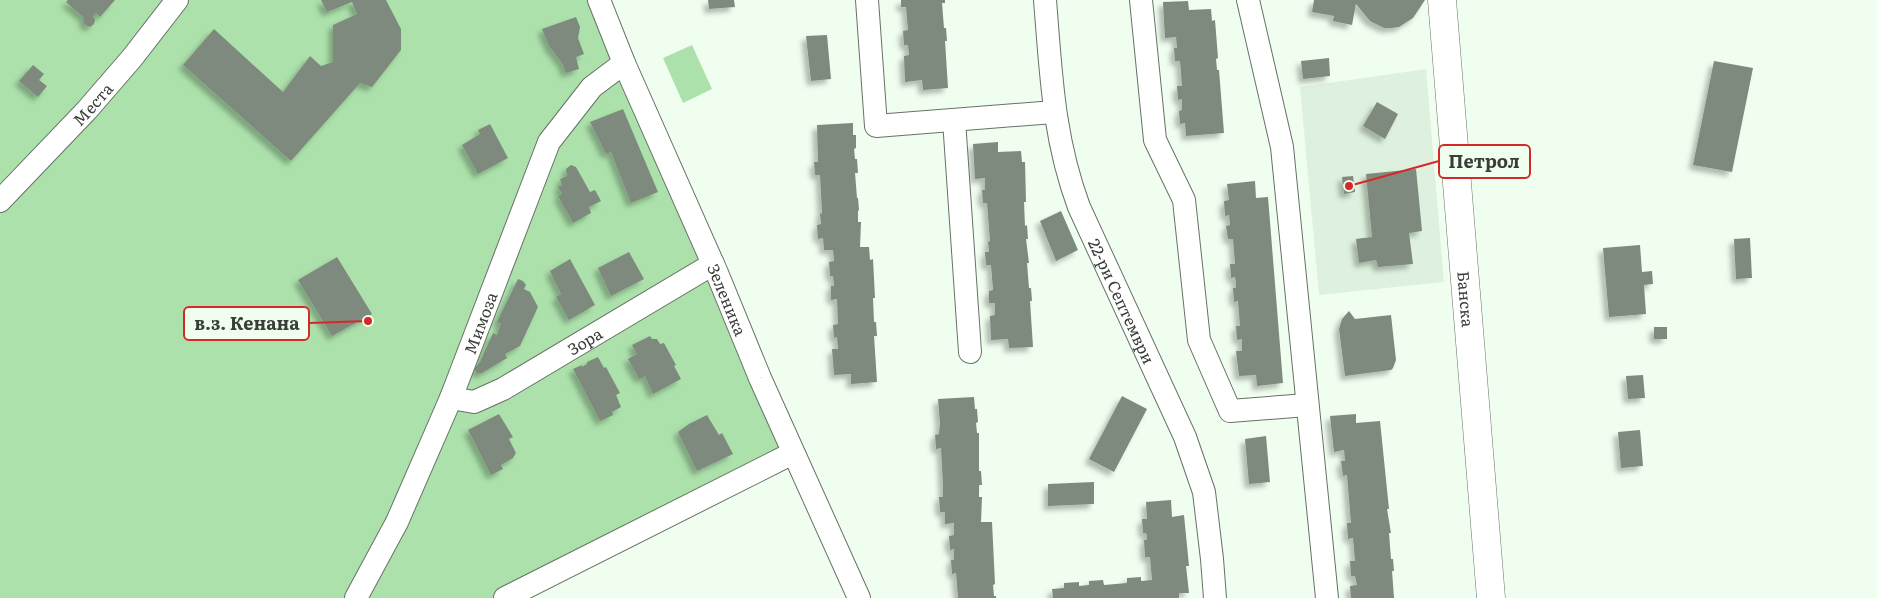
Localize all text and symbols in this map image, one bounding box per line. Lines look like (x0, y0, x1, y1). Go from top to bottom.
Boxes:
street label: Места (67, 77, 118, 131)
callout: Петрол (1439, 145, 1530, 178)
text: Петрол (1448, 147, 1520, 174)
street label: 22-ри Септември (1083, 234, 1162, 368)
street label: Зеленика (702, 260, 753, 339)
street label: Банска (1452, 270, 1481, 328)
street label: Мимоза (457, 288, 503, 358)
callout: в.з. Кенана (184, 307, 309, 340)
text: в.з. Кенана (194, 309, 300, 336)
street label: Зора (563, 321, 607, 360)

